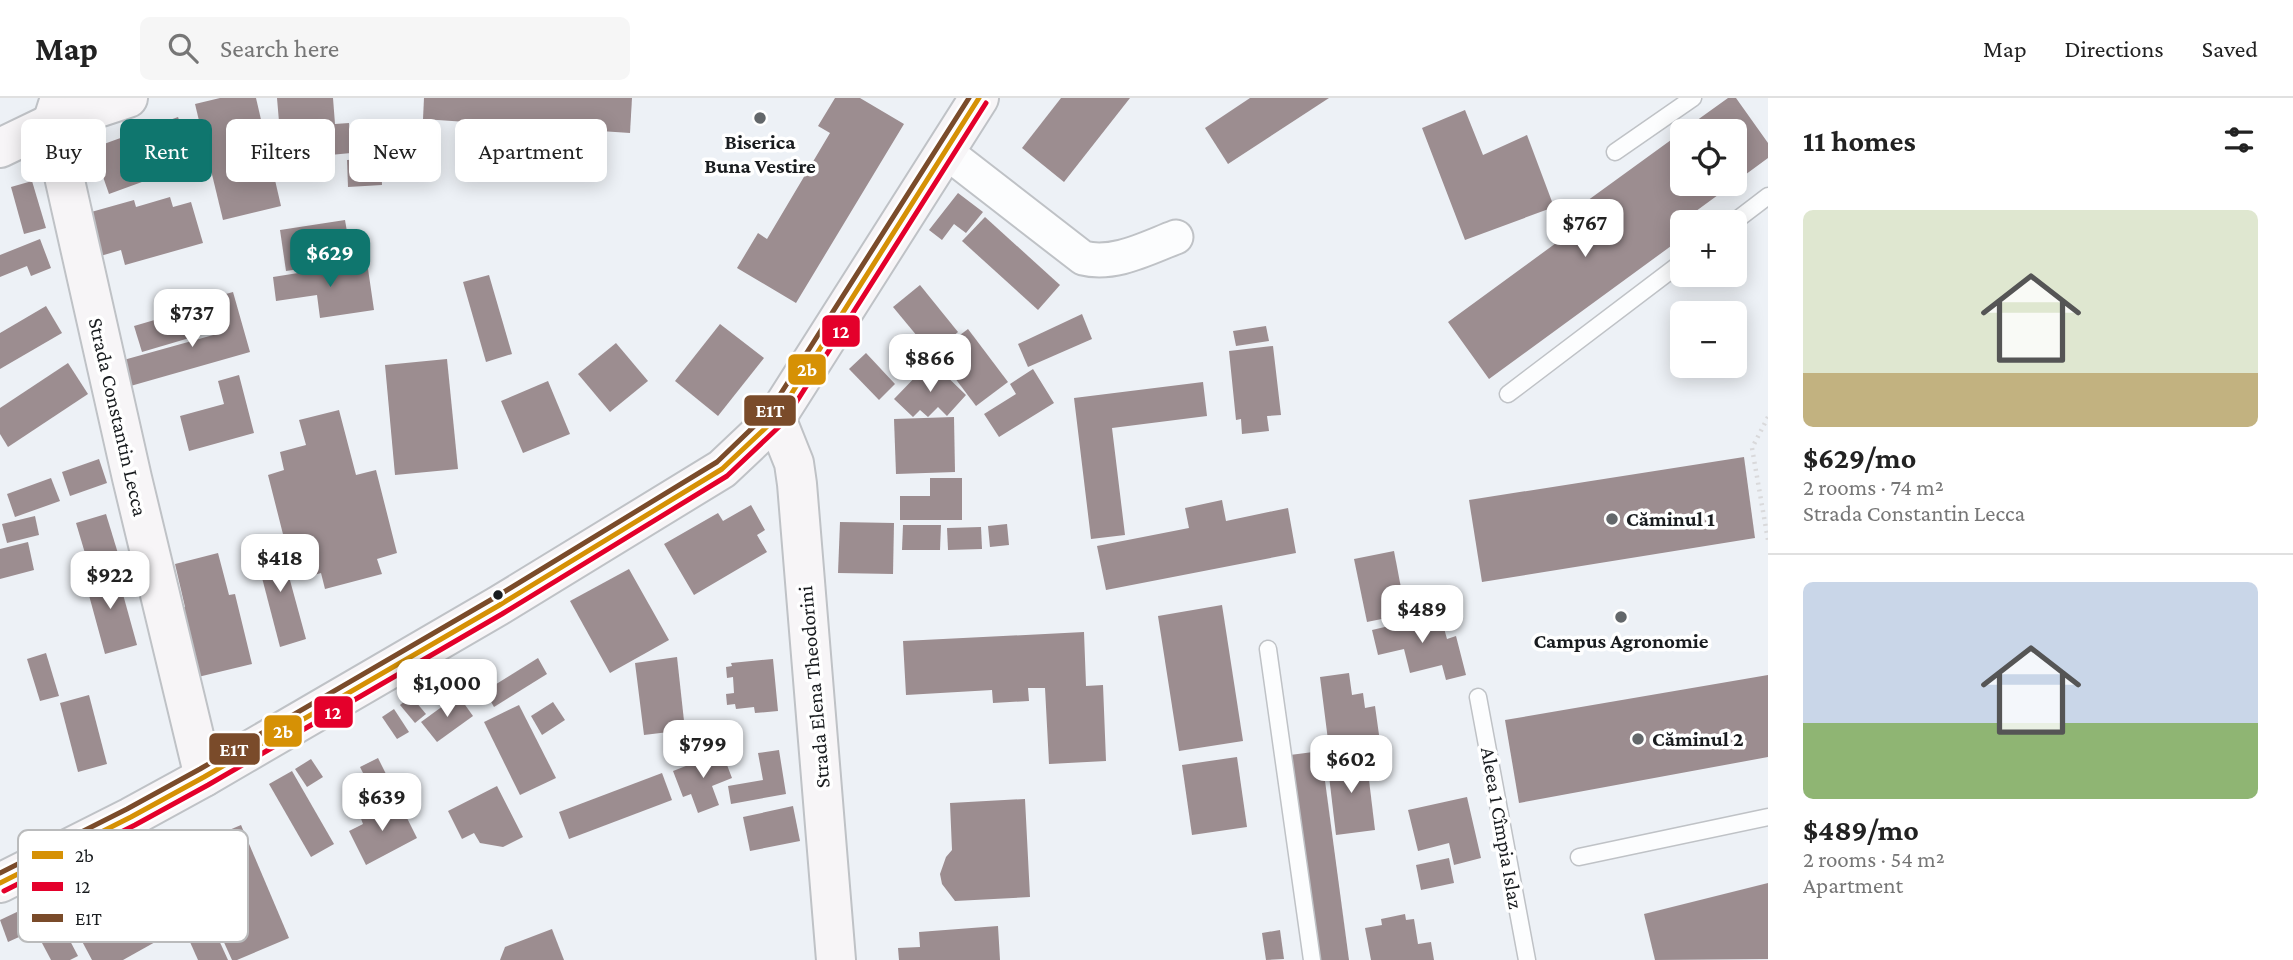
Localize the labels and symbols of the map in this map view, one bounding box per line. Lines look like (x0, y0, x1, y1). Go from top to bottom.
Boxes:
marker: Biserica Buna Vestire (752, 110, 768, 126)
place label: Biserica Buna Vestire (704, 130, 816, 178)
pin: $767 (1544, 200, 1626, 259)
pin: $629 (289, 230, 371, 289)
pin: $737 (151, 289, 233, 349)
line badge: 12 (821, 314, 861, 348)
street label: Strada Constantin Lecca (84, 316, 153, 519)
text: 12 (833, 321, 850, 342)
pin: $866 (889, 334, 971, 394)
line badge: 2b (787, 353, 827, 386)
text: 2b (797, 359, 817, 380)
line badge: E1T (743, 394, 797, 427)
text: E1T (755, 400, 785, 421)
place label: Căminul 1 (1626, 507, 1715, 531)
marker: Căminul 1 (1604, 511, 1620, 527)
pin: $418 (239, 534, 321, 594)
pin: $922 (69, 552, 151, 611)
street label: Strada Elena Theodorini (793, 584, 835, 789)
pin: $489 (1381, 586, 1463, 645)
unlabelled marker (491, 588, 505, 602)
marker: Campus Agronomie (1613, 609, 1629, 625)
place label: Campus Agronomie (1533, 629, 1709, 653)
pin: $1,000 (390, 660, 504, 719)
line badge: 12 (313, 695, 354, 729)
text: 12 (325, 702, 342, 723)
line badge: 2b (263, 714, 303, 748)
pin: $799 (662, 720, 744, 780)
text: 2b (273, 721, 293, 742)
place label: Căminul 2 (1652, 727, 1744, 751)
marker: Căminul 2 (1630, 731, 1646, 747)
line badge: E1T (208, 732, 261, 766)
pin: $602 (1310, 736, 1392, 795)
text: E1T (219, 739, 249, 760)
street label: Aleea 1 Cîmpia Islaz (1476, 745, 1528, 911)
pin: $639 (341, 774, 423, 833)
legend (18, 830, 248, 942)
text: 2b (75, 845, 94, 866)
text: 12 (75, 876, 90, 897)
text: E1T (75, 908, 103, 929)

